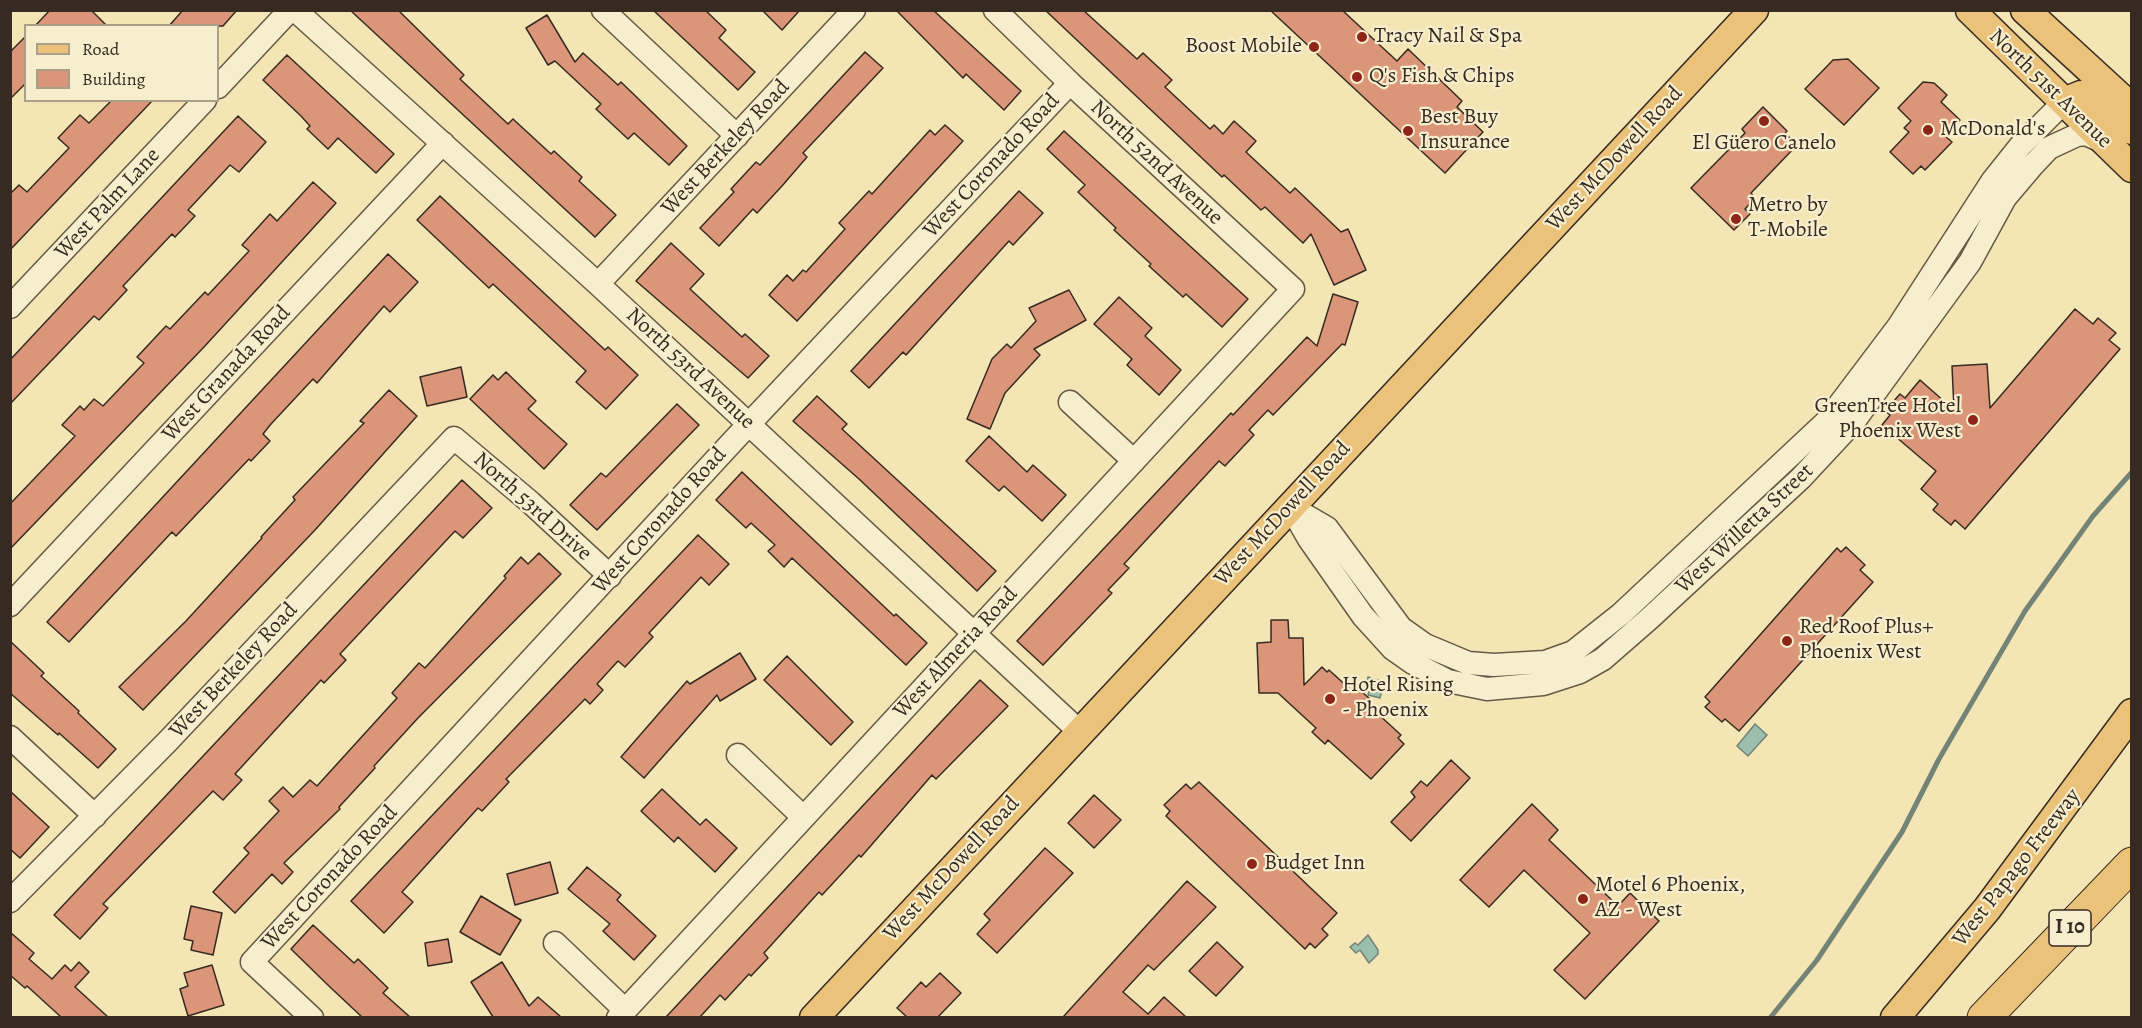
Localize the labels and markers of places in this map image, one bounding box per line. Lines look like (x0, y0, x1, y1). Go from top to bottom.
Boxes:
place label: Tracy Nail & Spa (1374, 24, 1522, 50)
marker: Tracy Nail & Spa (1355, 30, 1369, 44)
place label: Boost Mobile (1185, 34, 1302, 60)
marker: Boost Mobile (1307, 40, 1321, 54)
place label: Q's Fish & Chips (1369, 64, 1515, 90)
marker: Q's Fish & Chips (1350, 70, 1364, 84)
place label: Best Buy Insurance (1420, 105, 1510, 156)
marker: El Güero Canelo (1757, 114, 1771, 128)
place label: McDonald's (1940, 117, 2045, 143)
marker: McDonald's (1921, 123, 1935, 137)
marker: Best Buy Insurance (1401, 124, 1415, 138)
place label: El Güero Canelo (1692, 131, 1836, 157)
place label: Metro by T-Mobile (1748, 193, 1828, 244)
marker: Metro by T-Mobile (1729, 212, 1743, 226)
place label: GreenTree Hotel Phoenix West (1814, 394, 1961, 446)
marker: GreenTree Hotel Phoenix West (1966, 413, 1980, 427)
place label: Red Roof Plus+ Phoenix West (1799, 615, 1933, 666)
marker: Red Roof Plus+ Phoenix West (1780, 634, 1794, 648)
place label: Hotel Rising - Phoenix (1342, 673, 1453, 724)
marker: Hotel Rising - Phoenix (1323, 692, 1337, 706)
place label: Budget Inn (1264, 851, 1365, 877)
marker: Budget Inn (1245, 857, 1259, 871)
place label: Motel 6 Phoenix, AZ - West (1595, 873, 1745, 924)
marker: Motel 6 Phoenix, AZ - West (1576, 892, 1590, 906)

